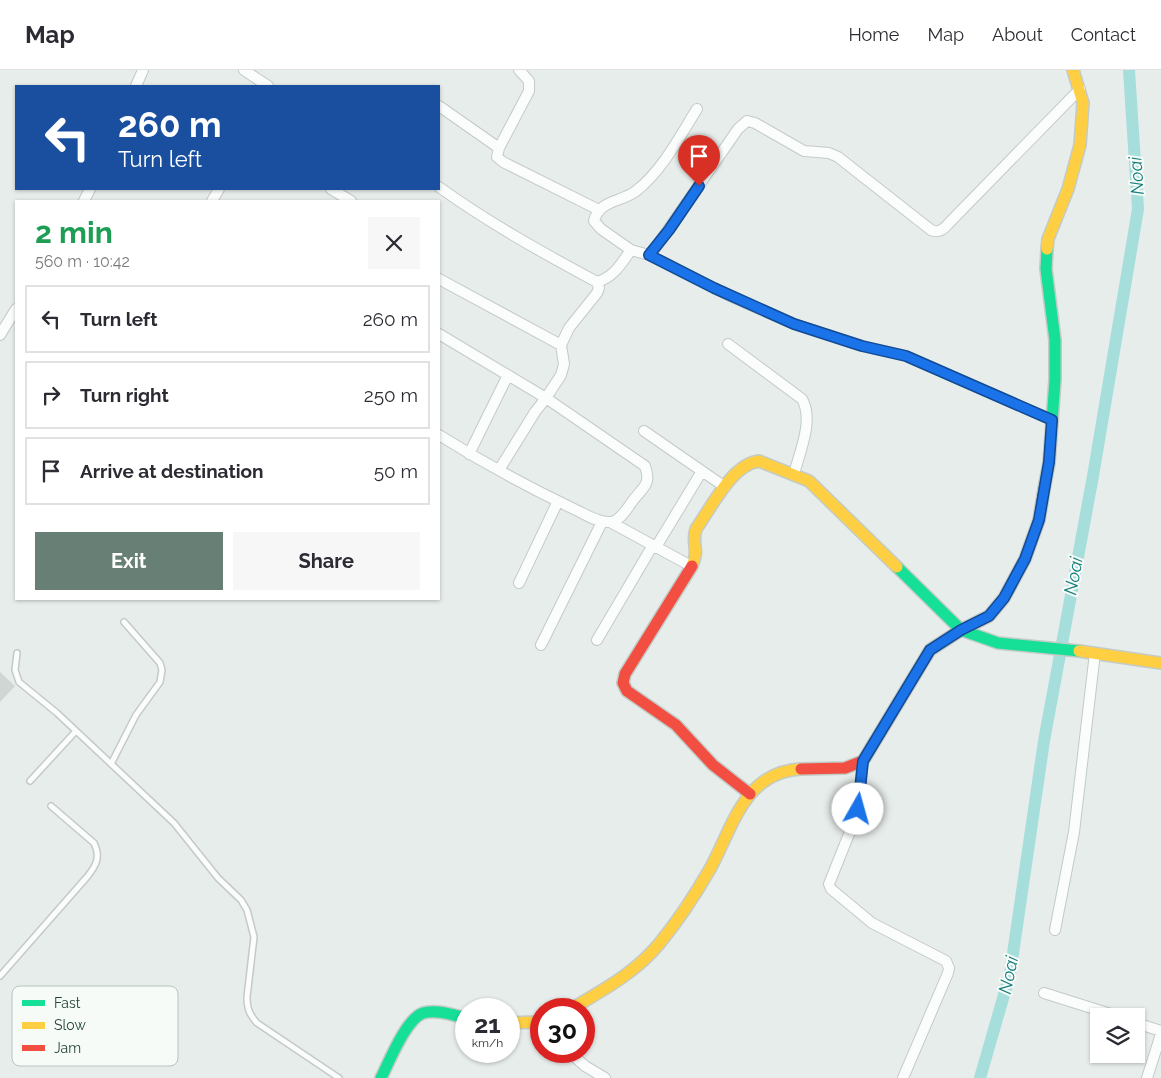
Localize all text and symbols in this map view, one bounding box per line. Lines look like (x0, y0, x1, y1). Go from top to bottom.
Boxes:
text: Map (25, 20, 75, 49)
text: Home (848, 24, 899, 45)
text: Map (927, 24, 964, 45)
text: About (992, 24, 1043, 45)
text: Contact (1071, 24, 1136, 45)
text: 260 m (118, 104, 221, 145)
icon: left (35, 105, 100, 170)
pin (678, 135, 720, 186)
icon: arrive (685, 142, 713, 170)
text: Turn left (118, 146, 202, 172)
water label: Noai (1124, 155, 1148, 196)
text: 2 min (35, 215, 113, 250)
button: close (368, 217, 420, 269)
text: 560 m · 10:42 (35, 252, 130, 271)
icon: left (37, 305, 65, 333)
text: Turn left (80, 308, 157, 330)
text: 260 m (363, 308, 418, 330)
icon: right (37, 381, 65, 409)
text: Turn right (80, 384, 169, 406)
text: 250 m (364, 384, 418, 406)
icon: arrive (37, 457, 65, 485)
text: Arrive at destination (80, 460, 264, 482)
text: 50 m (374, 460, 418, 482)
button: Exit (35, 532, 223, 590)
button: Share (233, 532, 420, 590)
water label: Noai (1059, 554, 1087, 597)
position arrow (831, 782, 883, 834)
water label: Noai (994, 953, 1022, 996)
legend (12, 986, 178, 1066)
text: Fast (54, 995, 81, 1011)
speed limit sign: 30 (530, 998, 595, 1063)
map controls (1090, 1008, 1145, 1063)
button: layers (1090, 1008, 1145, 1063)
text: 21 (474, 1009, 501, 1039)
text: Slow (54, 1017, 86, 1033)
text: km/h (472, 1036, 503, 1050)
text: Jam (54, 1040, 81, 1056)

